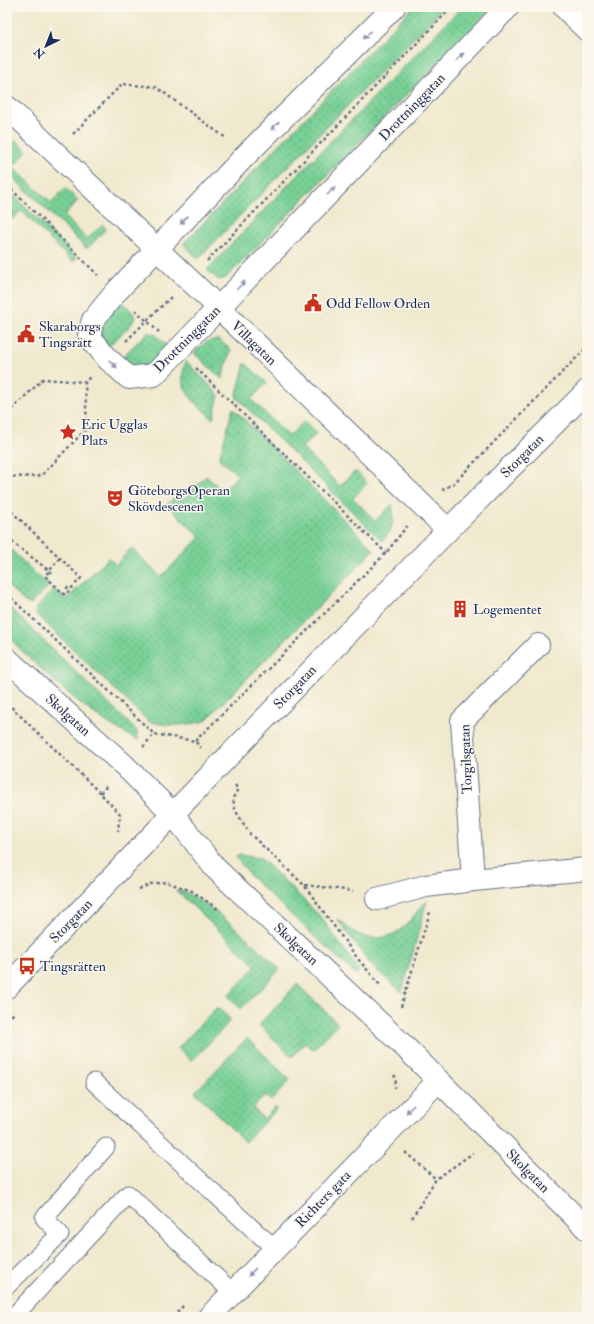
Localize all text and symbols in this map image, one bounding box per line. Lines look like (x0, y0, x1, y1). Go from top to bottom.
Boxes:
north arrow (26, 26, 66, 66)
one-way arrow (362, 30, 372, 40)
text: N (31, 44, 48, 62)
one-way arrow (455, 52, 465, 62)
street label: Drottninggatan (375, 70, 449, 144)
one-way arrow (270, 121, 280, 131)
one-way arrow (326, 186, 336, 196)
one-way arrow (180, 215, 189, 225)
one-way arrow (236, 280, 246, 290)
public building icon: Odd Fellow Orden (303, 293, 323, 313)
place label: Odd Fellow Orden (326, 295, 430, 312)
street label: Drottninggatan (150, 302, 224, 376)
street label: Villagatan (228, 317, 280, 369)
place label: Skaraborgs Tingsrätt (39, 318, 101, 351)
public building icon: Skaraborgs Tingsrätt (16, 324, 36, 344)
one-way arrow (108, 359, 118, 368)
place label: Eric Ugglas Plats (81, 416, 148, 449)
place icon: Eric Ugglas Plats (58, 422, 78, 442)
street label: Storgatan (497, 431, 547, 481)
place label: GöteborgsOperan Skövdescenen (128, 482, 230, 515)
theatre icon: GöteborgsOperan Skövdescenen (105, 488, 125, 508)
building icon: Logementet (450, 599, 470, 619)
place label: Logementet (473, 601, 542, 618)
street label: Storgatan (270, 662, 320, 712)
street label: Skolgatan (42, 690, 94, 740)
street label: Torgilsgatan (456, 724, 476, 794)
street label: Storgatan (46, 896, 96, 946)
street label: Skolgatan (270, 919, 322, 969)
bus stop icon: Tingsrätten (17, 956, 37, 976)
place label: Tingsrätten (40, 958, 106, 975)
one-way arrow (406, 1104, 415, 1114)
street label: Skolgatan (503, 1146, 553, 1196)
street label: Richters gata (292, 1167, 355, 1231)
one-way arrow (248, 1268, 257, 1277)

